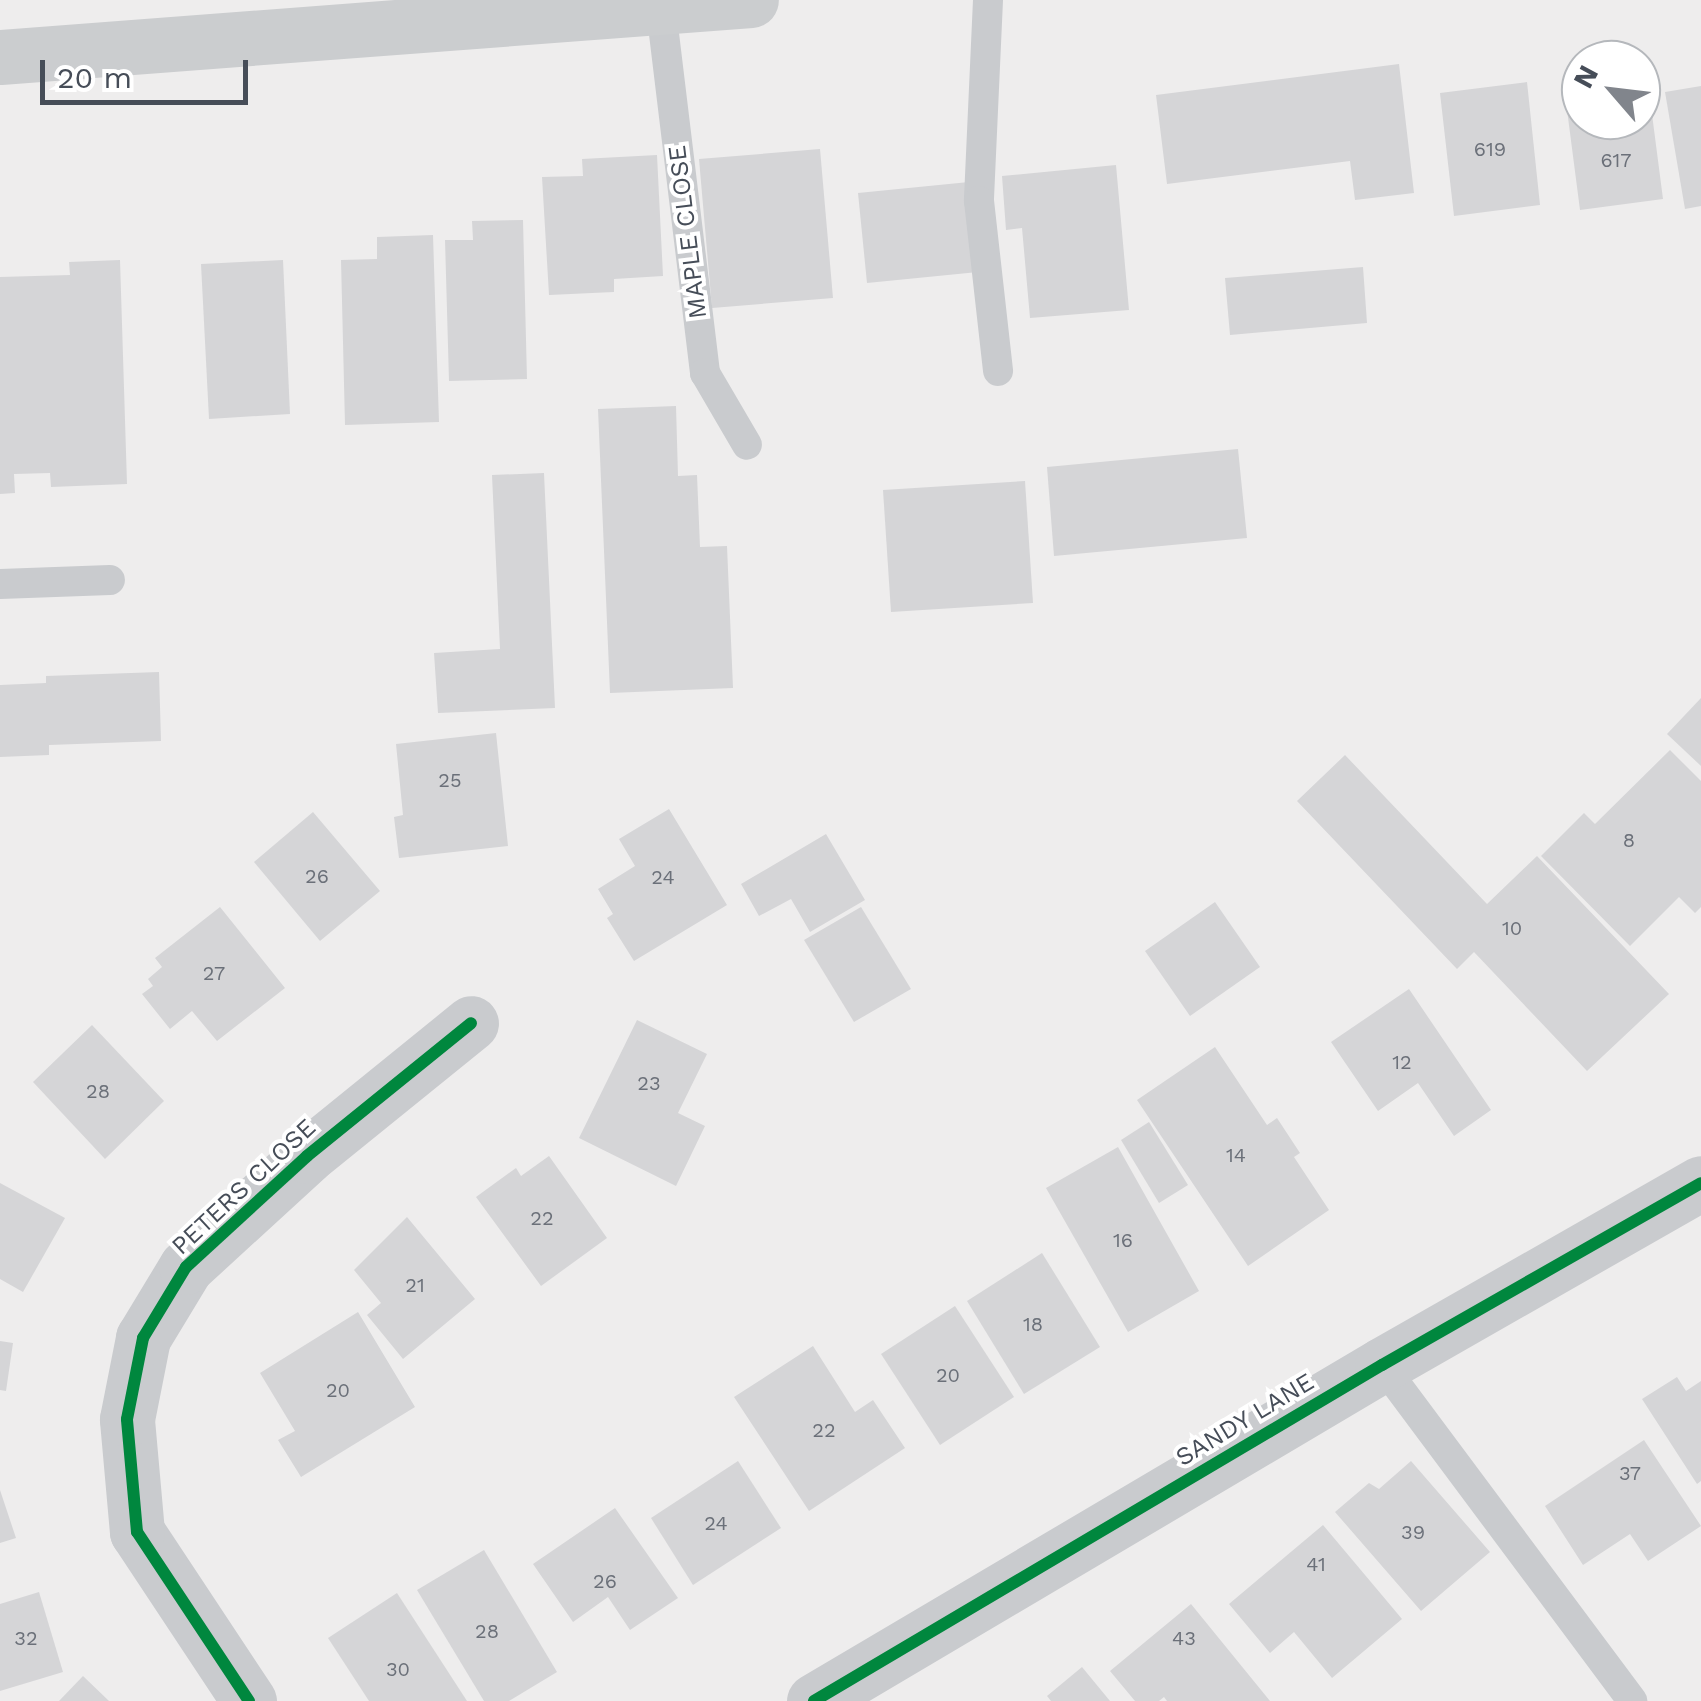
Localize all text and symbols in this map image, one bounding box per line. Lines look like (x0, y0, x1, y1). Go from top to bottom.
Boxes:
scale bar (45, 40, 252, 102)
north arrow (1561, 40, 1661, 140)
text: 20 m (57, 60, 132, 95)
text: N (1566, 60, 1605, 94)
house number: 619 (1474, 137, 1506, 161)
street label: MAPLE CLOSE (662, 143, 714, 321)
house number: 617 (1600, 148, 1632, 172)
house number: 25 (438, 768, 462, 792)
house number: 8 (1623, 828, 1635, 852)
house number: 26 (305, 864, 329, 888)
house number: 24 (651, 865, 675, 889)
house number: 10 (1502, 916, 1522, 940)
house number: 27 (203, 961, 225, 985)
house number: 12 (1392, 1050, 1412, 1074)
house number: 23 (637, 1071, 661, 1095)
house number: 28 (86, 1079, 110, 1103)
street label: PETERS CLOSE (166, 1113, 322, 1261)
house number: 14 (1226, 1143, 1246, 1167)
house number: 22 (530, 1206, 554, 1230)
house number: 16 (1113, 1228, 1133, 1252)
house number: 21 (405, 1273, 425, 1297)
house number: 18 (1023, 1312, 1043, 1336)
house number: 20 (936, 1363, 960, 1387)
street label: SANDY LANE (1170, 1367, 1320, 1473)
house number: 20 (326, 1378, 350, 1402)
house number: 22 (812, 1418, 836, 1442)
house number: 37 (1619, 1461, 1641, 1485)
house number: 24 (704, 1511, 728, 1535)
house number: 39 (1401, 1520, 1425, 1544)
house number: 41 (1306, 1552, 1326, 1576)
house number: 26 (593, 1569, 617, 1593)
house number: 28 (475, 1619, 499, 1643)
house number: 32 (14, 1626, 38, 1650)
house number: 43 (1172, 1626, 1196, 1650)
house number: 30 (386, 1657, 410, 1681)

